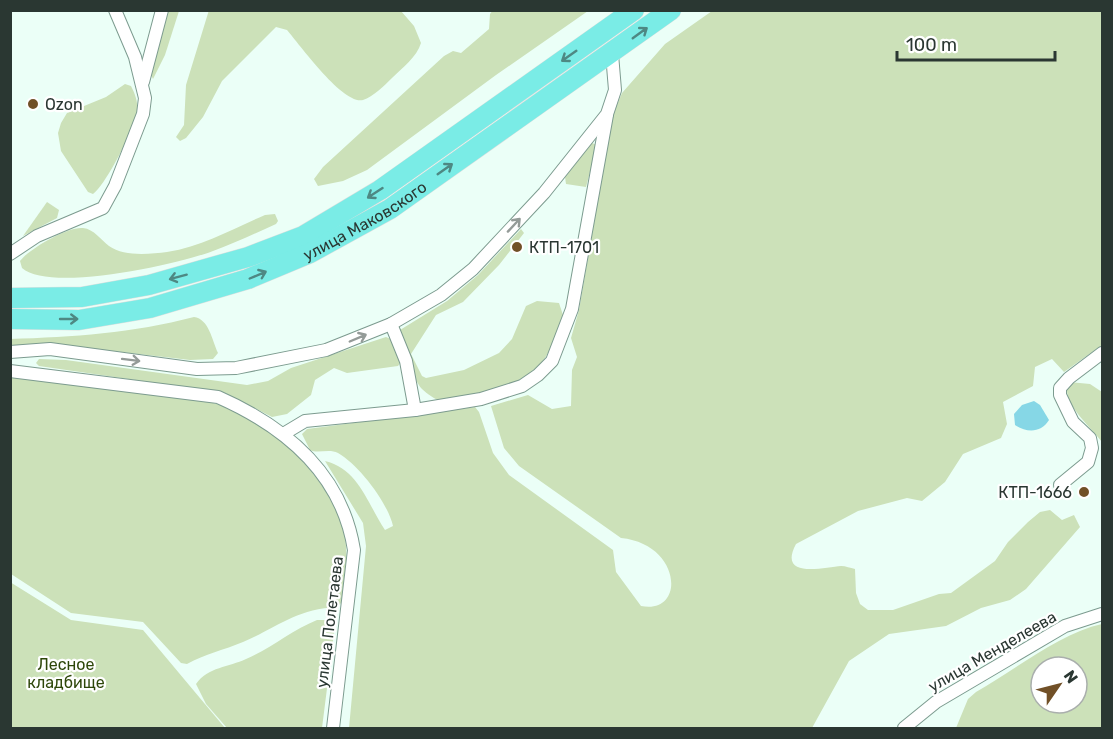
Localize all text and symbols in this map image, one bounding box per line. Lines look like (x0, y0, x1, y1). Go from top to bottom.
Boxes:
scale bar (897, 24, 1054, 62)
one-way arrow (631, 27, 647, 39)
text: 100 m (906, 34, 957, 56)
one-way arrow (561, 50, 578, 62)
place label: Ozon (45, 95, 83, 114)
marker: Ozon (26, 97, 40, 111)
one-way arrow (437, 163, 453, 175)
street label: улица Маковского (301, 177, 430, 265)
one-way arrow (368, 187, 384, 199)
one-way arrow (507, 218, 521, 233)
place label: КТП-1701 (529, 238, 599, 257)
marker: КТП-1701 (510, 240, 524, 254)
one-way arrow (248, 269, 267, 280)
one-way arrow (169, 272, 188, 284)
one-way arrow (58, 314, 78, 325)
one-way arrow (348, 332, 367, 343)
one-way arrow (121, 355, 141, 366)
place label: КТП-1666 (998, 483, 1072, 502)
marker: КТП-1666 (1077, 485, 1091, 499)
street label: улица Полетаева (312, 555, 347, 689)
street label: улица Менделеева (925, 607, 1060, 696)
park label: Лесное кладбище (27, 655, 105, 692)
north arrow (1029, 655, 1089, 715)
text: N (1060, 667, 1082, 687)

